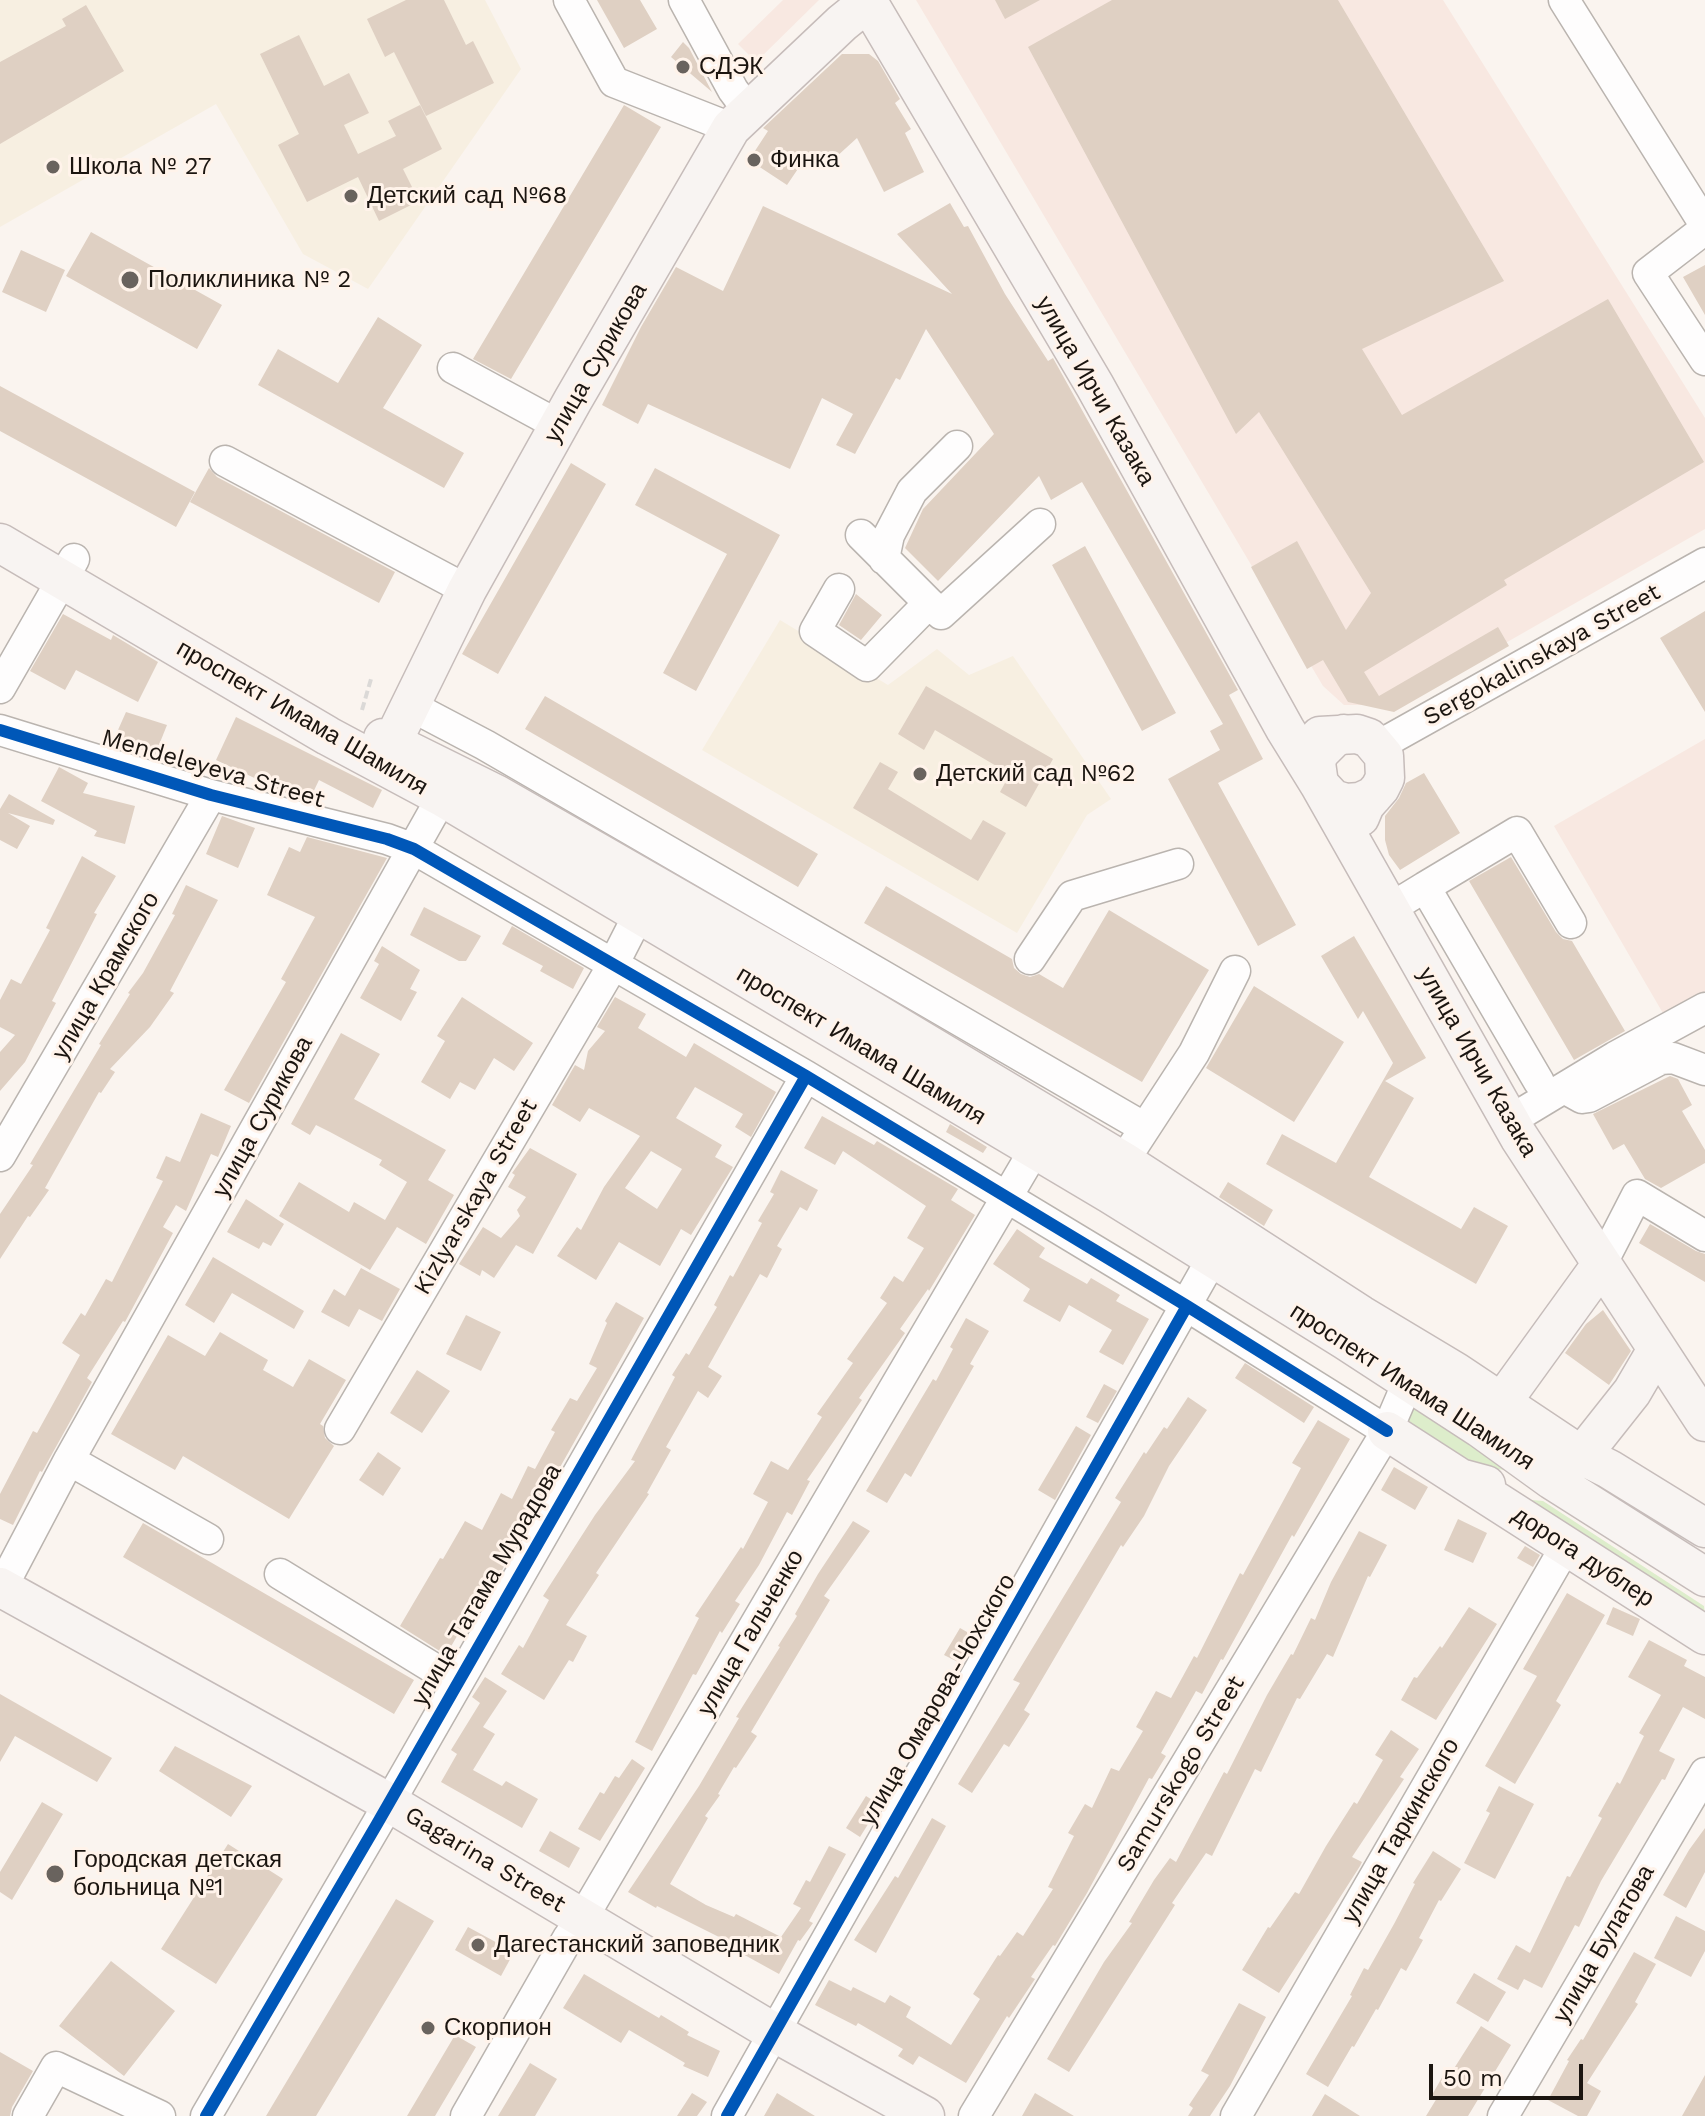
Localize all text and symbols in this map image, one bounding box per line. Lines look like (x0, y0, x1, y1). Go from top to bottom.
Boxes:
place label: СДЭК (699, 53, 763, 81)
marker: СДЭК (674, 58, 692, 76)
place label: Финка (770, 146, 839, 174)
marker: Финка (745, 151, 763, 169)
place label: Школа № 27 (69, 153, 212, 181)
marker: Школа № 27 (44, 158, 62, 176)
place label: Детский сад №68 (367, 182, 567, 210)
marker: Детский сад №68 (342, 187, 360, 205)
place label: Поликлиника № 2 (148, 266, 351, 294)
marker: Поликлиника № 2 (119, 269, 141, 291)
street label: улица Сурикова (539, 278, 653, 448)
street label: улица Ирчи Казака (1029, 291, 1161, 491)
street label: Sergokalinskaya Street (1419, 578, 1665, 732)
street label: проспект Имама Шамиля (171, 634, 433, 802)
street label: Mendeleyeva Street (98, 723, 328, 815)
place label: Детский сад №62 (936, 760, 1135, 788)
marker: Детский сад №62 (911, 765, 929, 783)
street label: улица Крамского (46, 887, 166, 1065)
street label: проспект Имама Шамиля (731, 960, 991, 1132)
street label: улица Ирчи Казака (1411, 962, 1543, 1162)
street label: улица Сурикова (207, 1031, 319, 1203)
street label: Kizlyarskaya Street (408, 1094, 544, 1300)
street label: проспект Имама Шамиля (1284, 1297, 1540, 1477)
street label: улица Татама Мурадова (406, 1459, 568, 1711)
street label: дорога дублер (1507, 1500, 1659, 1614)
street label: улица Гальченко (692, 1545, 810, 1721)
street label: улица Омарова-Чохского (854, 1569, 1022, 1831)
street label: Samurskogo Street (1111, 1671, 1251, 1877)
street label: улица Таркинского (1336, 1733, 1466, 1929)
street label: Gagarina Street (399, 1801, 571, 1919)
place label: Городская детская больница №1 (73, 1846, 282, 1902)
street label: улица Булатова (1547, 1860, 1661, 2028)
marker: Городская детская больница №1 (44, 1863, 66, 1885)
place label: Дагестанский заповедник (494, 1931, 779, 1959)
marker: Дагестанский заповедник (469, 1936, 487, 1954)
place label: Скорпион (444, 2014, 552, 2042)
marker: Скорпион (419, 2019, 437, 2037)
scale bar (1433, 2048, 1587, 2098)
text: 50 m (1443, 2064, 1503, 2092)

